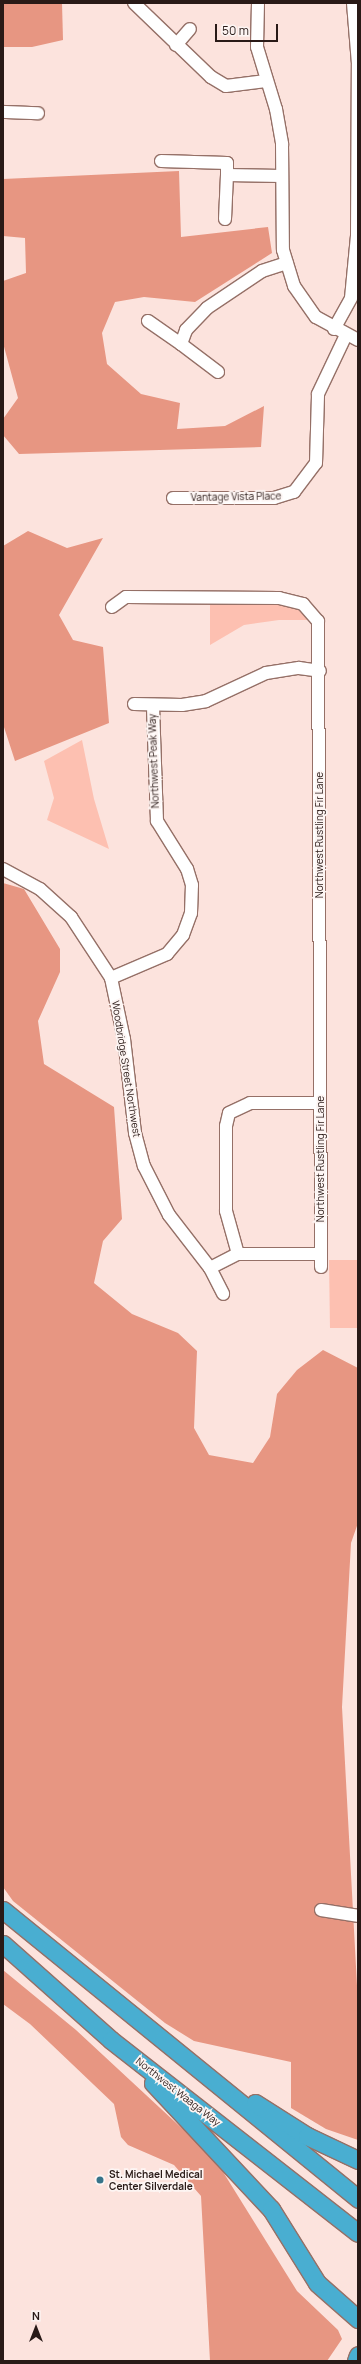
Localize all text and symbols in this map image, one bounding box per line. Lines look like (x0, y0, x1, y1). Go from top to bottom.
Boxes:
scale bar (217, 16, 280, 42)
text: 50 m (222, 22, 249, 39)
street label: Vantage Vista Place (191, 490, 281, 504)
street label: Northwest Peak Way (146, 714, 162, 808)
street label: Northwest Rustling Fir Lane (314, 772, 326, 898)
street label: Woodbridge Street Northwest (109, 1000, 143, 1138)
street label: Northwest Rustling Fir Lane (315, 1096, 327, 1222)
street label: Northwest Waaga Way (133, 2055, 223, 2129)
place label: St. Michael Medical Center Silverdale (109, 2168, 203, 2192)
marker: St. Michael Medical Center Silverdale (94, 2174, 106, 2186)
north arrow (16, 2308, 56, 2348)
text: N (32, 2308, 40, 2323)

